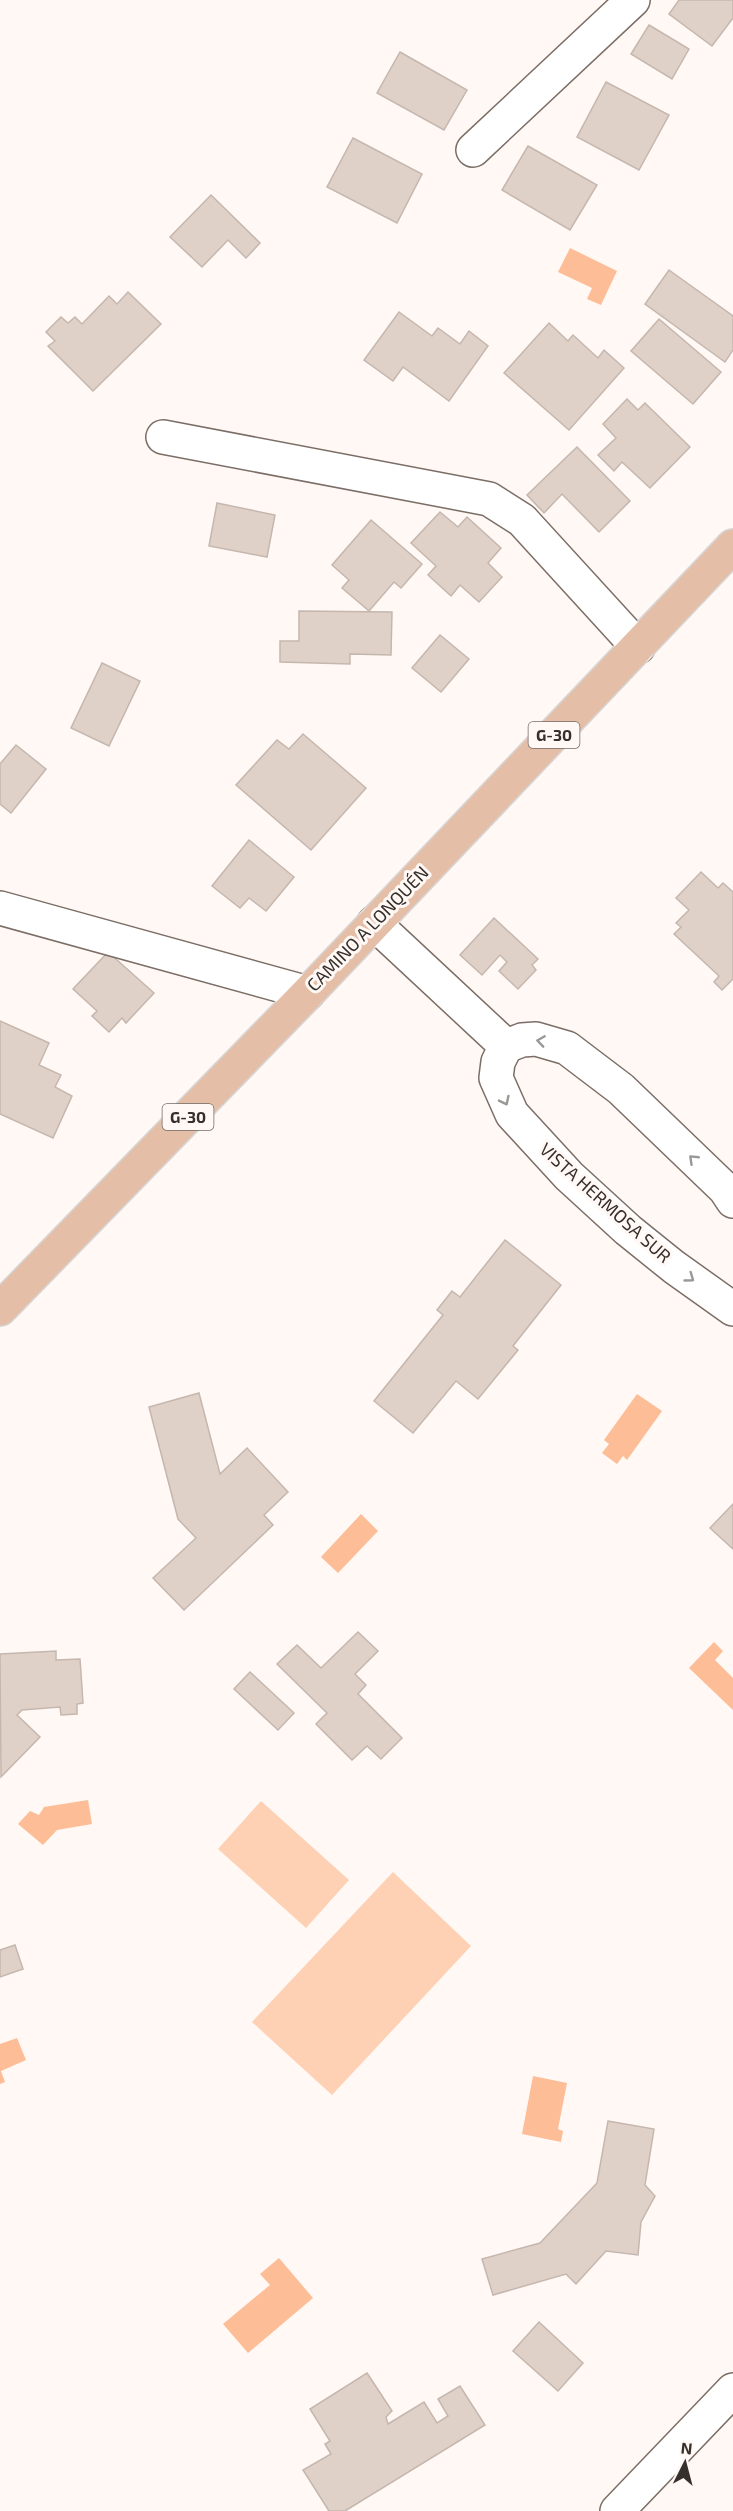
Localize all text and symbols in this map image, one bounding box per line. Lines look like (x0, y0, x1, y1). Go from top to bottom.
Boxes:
road number: G-30 (528, 722, 580, 748)
street label: CAMINO A LONQUÉN (302, 861, 433, 995)
one-way arrow (537, 1036, 546, 1048)
one-way arrow (497, 1095, 509, 1106)
road number: G-30 (162, 1104, 213, 1130)
street label: VISTA HERMOSA SUR (535, 1138, 676, 1267)
one-way arrow (690, 1155, 701, 1166)
one-way arrow (684, 1271, 695, 1282)
north arrow (655, 2433, 715, 2493)
text: N (680, 2438, 693, 2458)

